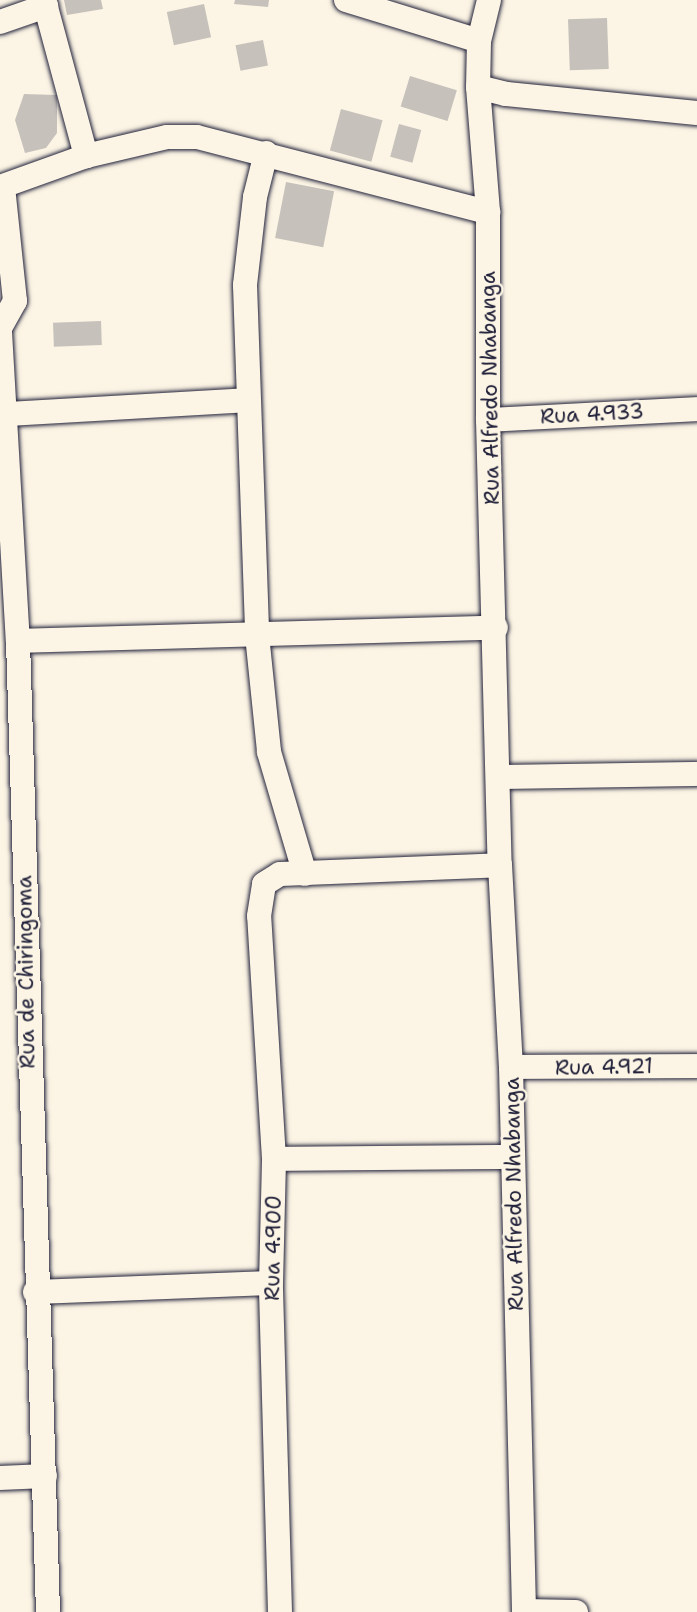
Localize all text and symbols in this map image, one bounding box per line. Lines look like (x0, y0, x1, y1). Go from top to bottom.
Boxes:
street label: Rua Alfredo Nhabanga (475, 271, 505, 505)
street label: Rua 4.933 (539, 399, 645, 429)
street label: Rua de Chiringoma (12, 875, 40, 1069)
street label: Rua 4.921 (555, 1054, 653, 1080)
street label: Rua Alfredo Nhabanga (499, 1077, 529, 1311)
street label: Rua 4.900 (259, 1195, 287, 1301)

